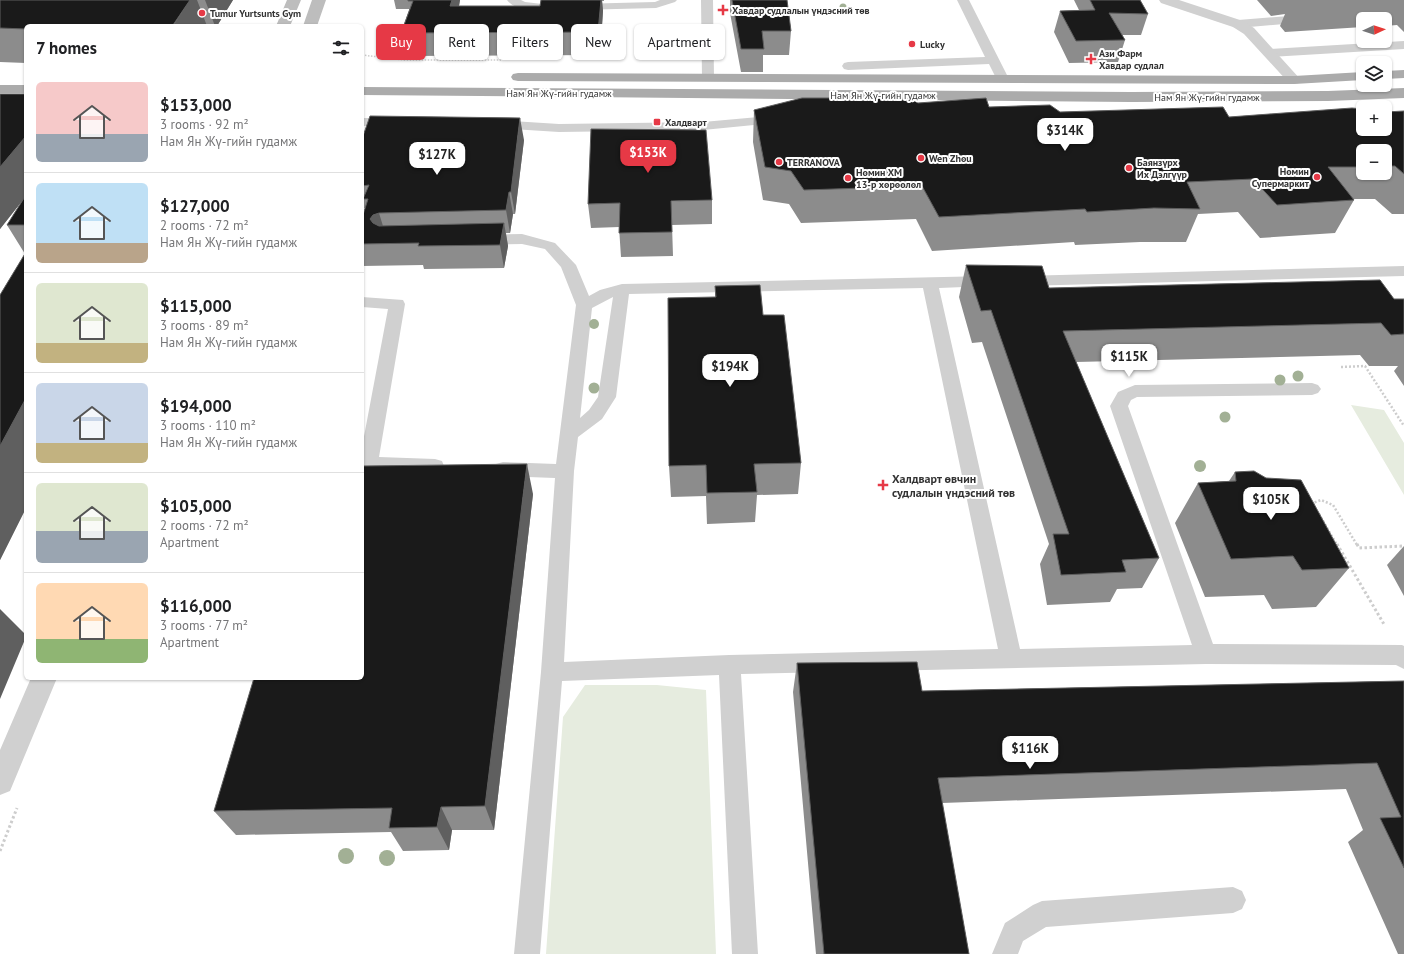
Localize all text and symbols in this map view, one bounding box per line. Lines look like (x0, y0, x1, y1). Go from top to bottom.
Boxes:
marker: Хавдар судлалын үндэсний төв (717, 4, 729, 16)
place label: Хавдар судлалын үндэсний төв (732, 4, 870, 17)
place label: Tumur Yurtsunts Gym (210, 7, 301, 20)
marker: Tumur Yurtsunts Gym (197, 8, 207, 18)
north arrow (1356, 12, 1392, 48)
map controls (1356, 12, 1392, 180)
chip: Buy (376, 24, 426, 60)
chip: Rent (434, 24, 489, 60)
chip: Filters (497, 24, 563, 60)
chip: New (571, 24, 626, 60)
chip: Apartment (634, 24, 725, 60)
text: 7 homes (36, 37, 97, 59)
icon: filters (330, 37, 352, 59)
place label: Lucky (920, 38, 945, 51)
marker: Lucky (907, 39, 917, 49)
place label: Ази Фарм Хавдар судлал (1099, 47, 1164, 72)
marker: Ази Фарм Хавдар судлал (1086, 54, 1096, 64)
button: layers (1356, 56, 1392, 92)
street label: Нам Ян Жү-гийн гудамж (506, 87, 612, 100)
street label: Нам Ян Жү-гийн гудамж (830, 89, 936, 102)
street label: Нам Ян Жү-гийн гудамж (1154, 91, 1260, 104)
text: $153,000 (160, 94, 232, 116)
icon: home (68, 98, 116, 146)
button: + (1356, 100, 1392, 136)
text: 3 rooms · 92 m² (160, 116, 249, 133)
place label: Халдварт (665, 116, 707, 129)
marker: Халдварт (652, 117, 662, 127)
pin: $314K (1037, 118, 1093, 152)
text: $314K (1046, 122, 1084, 139)
text: Нам Ян Жү-гийн гудамж (160, 133, 297, 150)
pin: $153K (620, 140, 676, 174)
pin: $127K (409, 142, 465, 176)
text: $153K (629, 144, 667, 161)
button: − (1356, 144, 1392, 180)
text: $127K (418, 146, 456, 163)
place label: Wen Zhou (929, 152, 972, 165)
marker: Wen Zhou (916, 153, 926, 163)
place label: TERRANOVA (787, 156, 841, 169)
place label: Баянзүрх Их Дэлгүүр (1137, 156, 1188, 181)
marker: TERRANOVA (774, 157, 784, 167)
marker: Баянзүрх Их Дэлгүүр (1124, 163, 1134, 173)
place label: Номин Супермаркит (1252, 165, 1310, 190)
place label: Номин ХМ 13-р хороолол (856, 166, 921, 191)
marker: Номин Супермаркит (1312, 172, 1322, 182)
marker: Номин ХМ 13-р хороолол (843, 173, 853, 183)
text: $127,000 (160, 195, 230, 217)
icon: home (68, 199, 116, 247)
text: 2 rooms · 72 m² (160, 217, 249, 234)
text: Нам Ян Жү-гийн гудамж (160, 234, 297, 251)
text: $115,000 (160, 295, 232, 317)
icon: home (68, 299, 116, 347)
text: 3 rooms · 89 m² (160, 317, 249, 334)
text: Нам Ян Жү-гийн гудамж (160, 334, 297, 351)
pin: $115K (1101, 344, 1157, 378)
text: $115K (1110, 348, 1148, 365)
pin: $194K (702, 354, 758, 388)
text: $194K (711, 358, 749, 375)
text: $194,000 (160, 395, 232, 417)
icon: home (68, 399, 116, 447)
text: 3 rooms · 110 m² (160, 417, 256, 434)
text: Нам Ян Жү-гийн гудамж (160, 434, 297, 451)
place label: Халдварт өвчин судлалын үндэсний төв (892, 471, 1015, 500)
marker: Халдварт өвчин судлалын үндэсний төв (877, 479, 889, 491)
pin: $105K (1243, 487, 1299, 521)
text: $105K (1252, 491, 1290, 508)
text: $105,000 (160, 495, 232, 517)
icon: home (68, 499, 116, 547)
text: 2 rooms · 72 m² (160, 517, 249, 534)
text: Apartment (160, 534, 219, 551)
text: $116,000 (160, 595, 232, 617)
icon: home (68, 599, 116, 647)
text: 3 rooms · 77 m² (160, 617, 248, 634)
text: Apartment (160, 634, 219, 651)
pin: $116K (1002, 736, 1058, 770)
text: $116K (1011, 740, 1049, 757)

